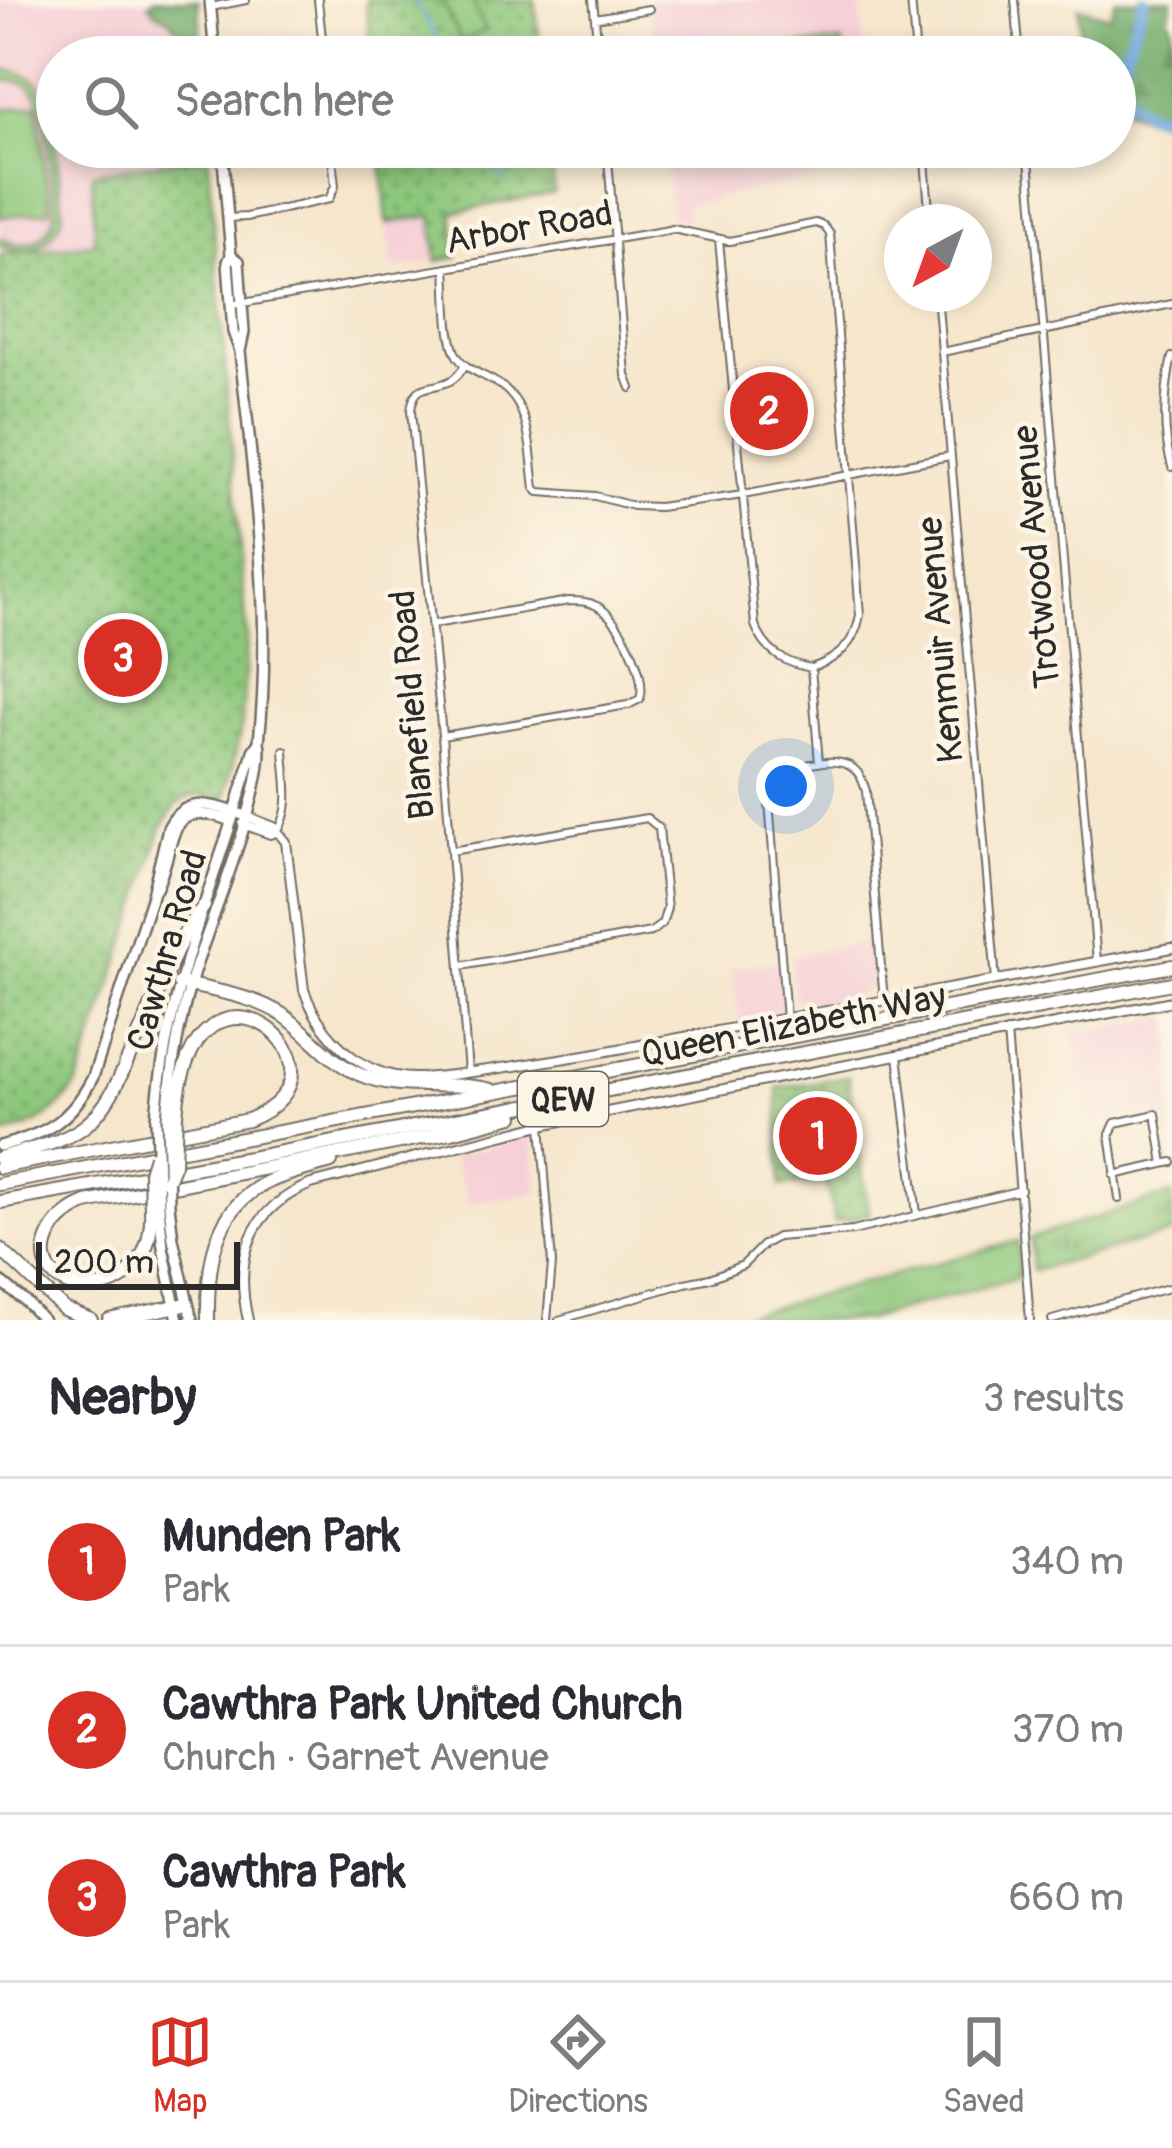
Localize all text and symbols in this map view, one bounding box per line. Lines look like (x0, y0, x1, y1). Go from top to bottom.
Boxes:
search box (36, 36, 1136, 168)
icon: search (78, 69, 144, 135)
text: Search here (174, 74, 394, 130)
street label: Arbor Road (442, 191, 616, 264)
north arrow (884, 204, 992, 312)
pin: 2 (730, 366, 808, 456)
street label: Trotwood Avenue (1003, 423, 1070, 690)
street label: Kenmuir Avenue (907, 515, 974, 765)
street label: Blanefield Road (380, 588, 445, 821)
pin: 3 (84, 613, 162, 703)
your location (756, 756, 816, 816)
street label: Cawthra Road (117, 845, 218, 1056)
street label: Queen Elizabeth Way (637, 974, 950, 1077)
road number: QEW (518, 1072, 608, 1126)
pin: 1 (779, 1091, 857, 1181)
scale bar (36, 1236, 240, 1289)
text: 200 m (54, 1242, 154, 1283)
text: Nearby (48, 1366, 196, 1430)
text: 3 results (983, 1374, 1124, 1423)
text: Munden Park (162, 1509, 400, 1565)
text: 1 (79, 1537, 95, 1586)
text: 340 m (1010, 1537, 1124, 1586)
text: Park (162, 1565, 230, 1614)
text: Cawthra Park United Church (162, 1677, 683, 1733)
text: 2 (76, 1705, 98, 1754)
text: 370 m (1012, 1705, 1124, 1754)
text: Church · Garnet Avenue (162, 1733, 549, 1782)
text: Cawthra Park (162, 1845, 406, 1901)
text: 3 (76, 1873, 98, 1922)
text: 660 m (1009, 1873, 1124, 1922)
text: Park (162, 1901, 230, 1950)
tab: Map (147, 2009, 213, 2122)
tab: Directions (508, 2009, 648, 2122)
tab: Saved (943, 2009, 1025, 2122)

